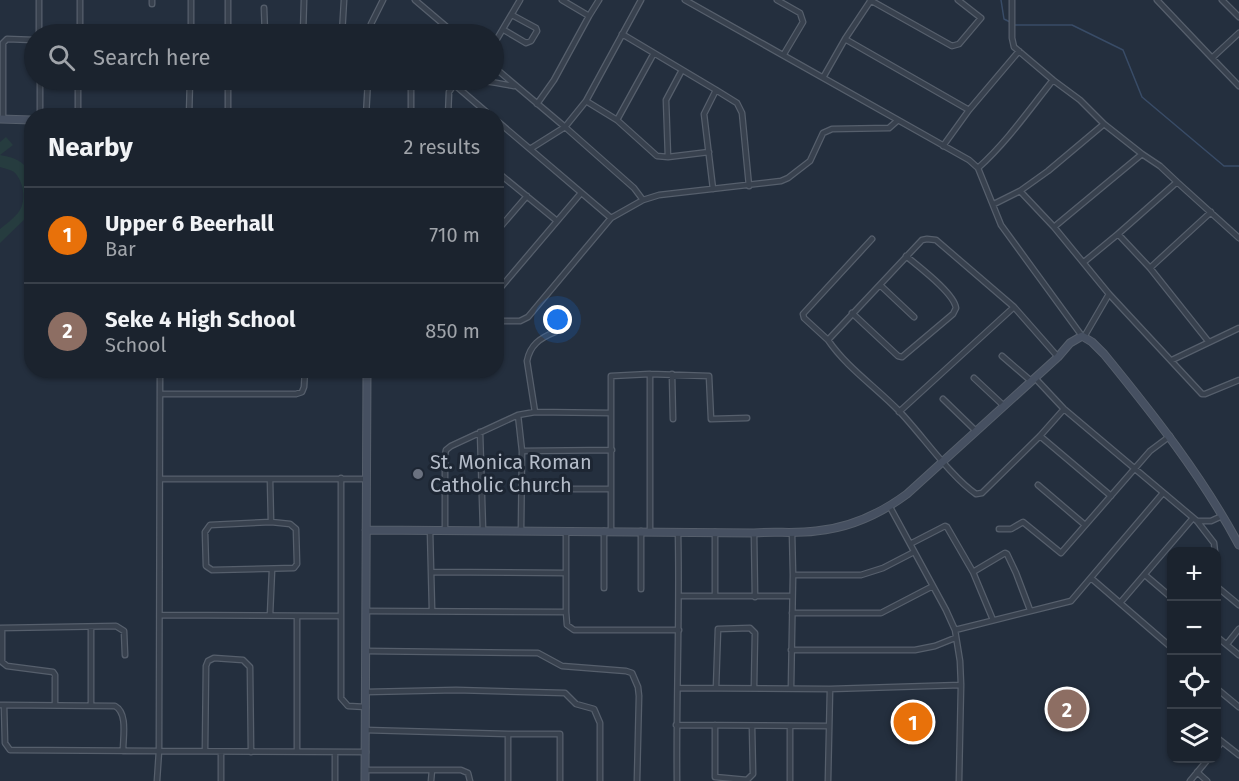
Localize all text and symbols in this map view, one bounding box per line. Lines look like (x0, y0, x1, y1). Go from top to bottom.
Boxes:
search box (24, 24, 504, 90)
icon: search (45, 41, 78, 74)
text: Search here (93, 44, 211, 71)
text: Nearby (48, 132, 133, 163)
text: 2 results (403, 135, 480, 159)
text: Upper 6 Beerhall (105, 210, 274, 237)
text: 1 (63, 223, 72, 247)
text: 710 m (429, 223, 480, 247)
text: Bar (105, 237, 136, 261)
your location (543, 305, 572, 334)
text: Seke 4 High School (105, 306, 296, 333)
text: 2 (62, 319, 73, 343)
text: 850 m (425, 319, 480, 343)
text: School (105, 333, 166, 357)
place label: St. Monica Roman Catholic Church (430, 450, 592, 497)
marker: St. Monica Roman Catholic Church (411, 467, 425, 481)
map controls (1167, 547, 1221, 763)
button: + (1167, 547, 1221, 601)
button: − (1167, 601, 1221, 655)
button: locate (1167, 655, 1221, 709)
pin: 2 (1048, 686, 1086, 732)
pin: 1 (894, 700, 932, 744)
button: layers (1167, 709, 1221, 763)

